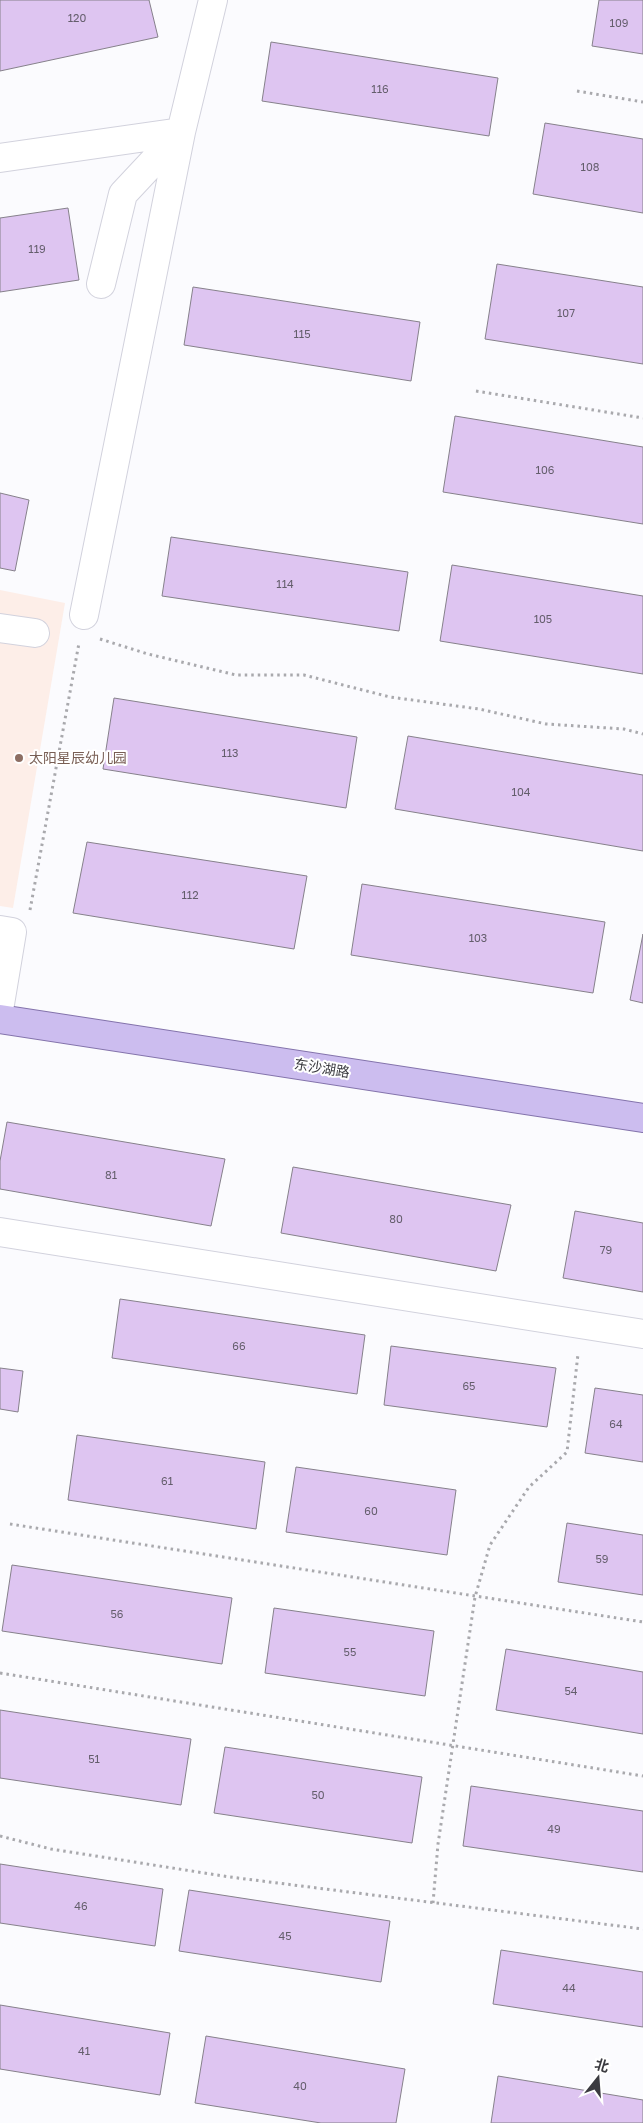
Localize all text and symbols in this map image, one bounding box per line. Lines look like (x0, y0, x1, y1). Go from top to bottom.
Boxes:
house number: 120 (68, 11, 86, 24)
house number: 109 (610, 16, 628, 29)
house number: 116 (371, 82, 389, 95)
house number: 108 (581, 160, 600, 173)
house number: 119 (28, 242, 46, 255)
house number: 107 (557, 306, 575, 319)
house number: 115 (293, 327, 311, 340)
house number: 106 (536, 463, 555, 476)
house number: 114 (276, 577, 294, 590)
house number: 105 (534, 612, 552, 625)
house number: 113 (221, 746, 239, 759)
place label: 太阳星辰幼儿园 (29, 749, 127, 766)
marker: 太阳星辰幼儿园 (13, 752, 25, 764)
house number: 104 (512, 785, 531, 798)
house number: 112 (181, 888, 199, 901)
house number: 103 (469, 931, 487, 944)
street label: 东沙湖路 (293, 1055, 351, 1080)
house number: 81 (105, 1168, 117, 1181)
house number: 80 (389, 1212, 403, 1225)
house number: 79 (600, 1243, 612, 1256)
house number: 66 (232, 1339, 246, 1352)
house number: 65 (462, 1379, 476, 1392)
house number: 64 (609, 1417, 623, 1430)
house number: 61 (161, 1474, 173, 1487)
house number: 60 (364, 1504, 378, 1517)
house number: 59 (595, 1552, 609, 1565)
house number: 56 (110, 1607, 124, 1620)
house number: 55 (344, 1645, 356, 1658)
house number: 54 (564, 1684, 578, 1697)
house number: 51 (88, 1752, 100, 1765)
house number: 50 (311, 1788, 325, 1801)
house number: 49 (547, 1822, 561, 1835)
house number: 46 (74, 1899, 88, 1912)
house number: 45 (278, 1929, 292, 1942)
house number: 44 (562, 1981, 576, 1994)
house number: 41 (78, 2044, 90, 2057)
north arrow (573, 2053, 623, 2103)
text: 北 (593, 2055, 611, 2075)
house number: 40 (293, 2079, 307, 2092)

